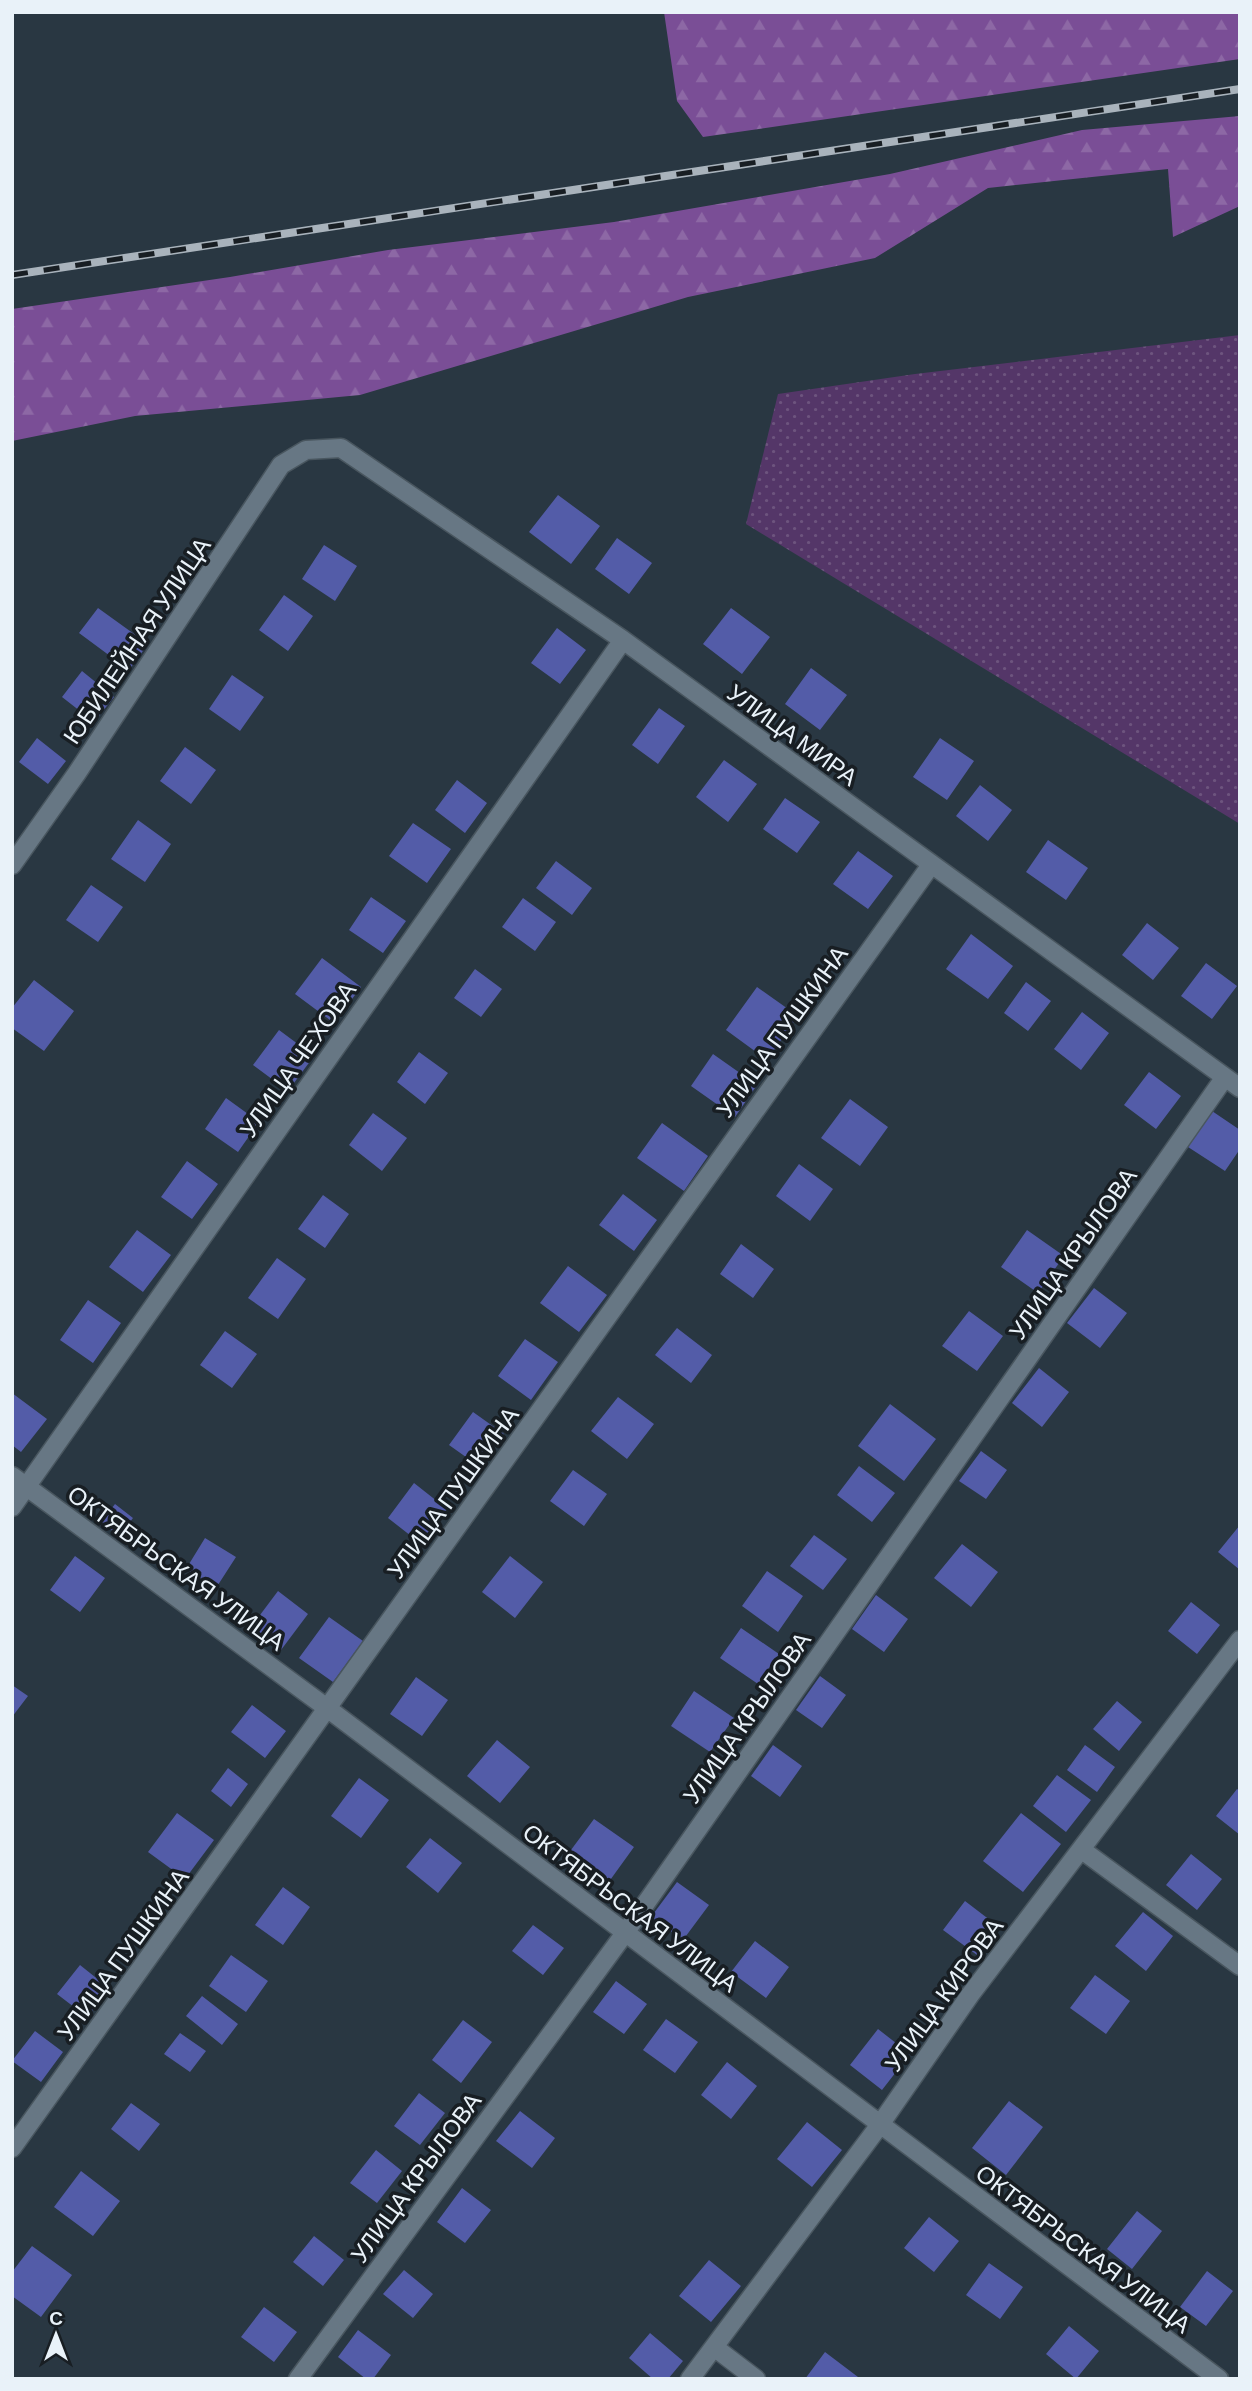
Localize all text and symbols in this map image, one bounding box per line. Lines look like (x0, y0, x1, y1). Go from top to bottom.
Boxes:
street label: ЮБИЛЕЙНАЯ УЛИЦА (56, 531, 216, 749)
street label: УЛИЦА МИРА (722, 677, 864, 791)
street label: УЛИЦА ПУШКИНА (709, 940, 853, 1122)
street label: УЛИЦА ЧЕХОВА (233, 976, 361, 1142)
street label: УЛИЦА КРЫЛОВА (1002, 1162, 1142, 1344)
street label: УЛИЦА ПУШКИНА (380, 1401, 524, 1583)
street label: ОКТЯБРЬСКАЯ УЛИЦА (63, 1478, 291, 1656)
street label: УЛИЦА КРЫЛОВА (676, 1626, 816, 1808)
street label: ОКТЯБРЬСКАЯ УЛИЦА (518, 1817, 744, 1997)
street label: УЛИЦА ПУШКИНА (50, 1863, 194, 2045)
street label: УЛИЦА КИРОВА (878, 1912, 1008, 2076)
street label: УЛИЦА КРЫЛОВА (344, 2086, 486, 2268)
street label: ОКТЯБРЬСКАЯ УЛИЦА (971, 2158, 1197, 2338)
north arrow (21, 2300, 91, 2370)
text: С (49, 2306, 63, 2329)

